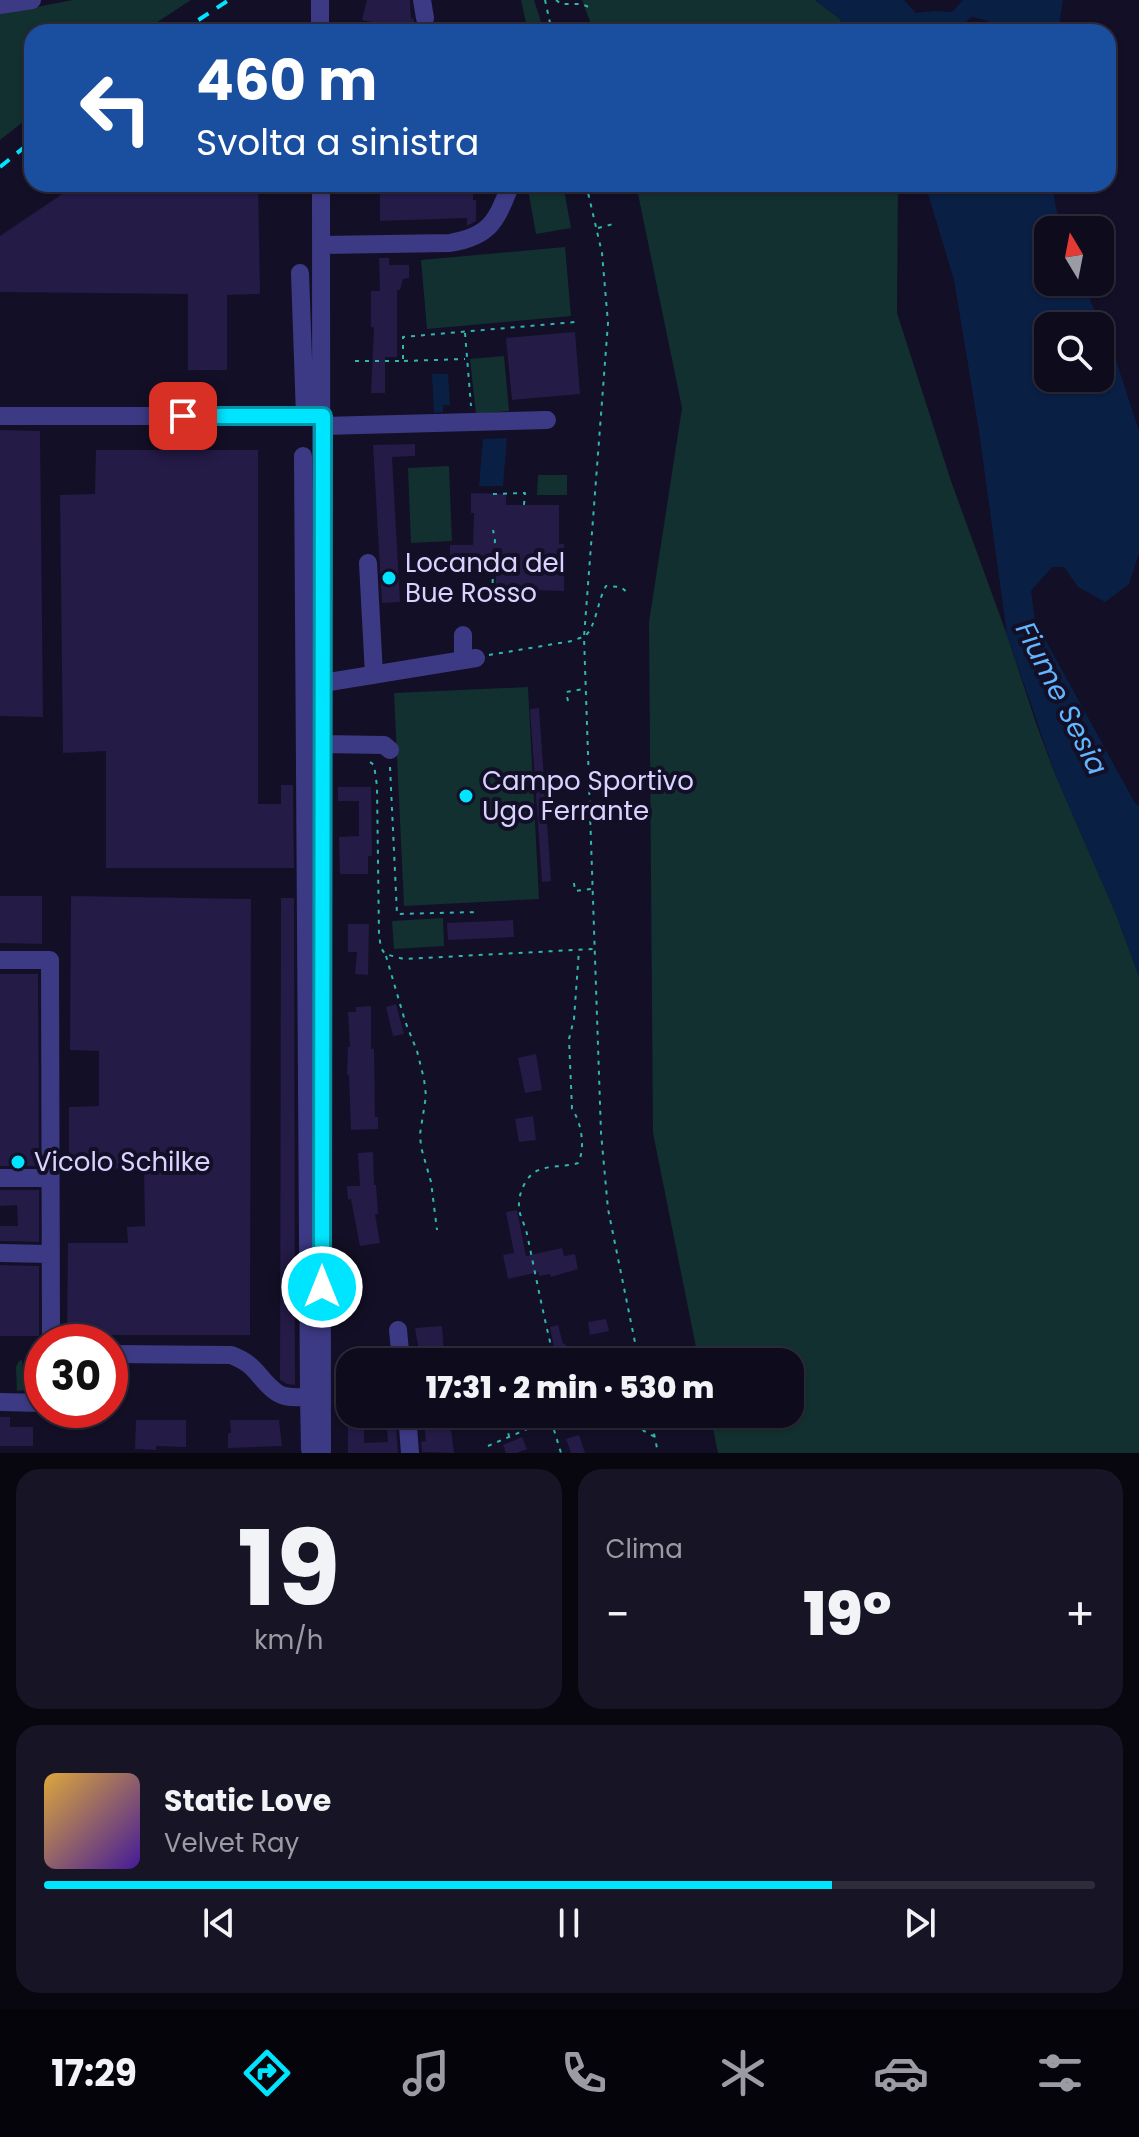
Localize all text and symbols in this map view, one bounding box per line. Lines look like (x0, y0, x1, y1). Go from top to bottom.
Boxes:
text: 460 m (196, 41, 377, 120)
icon: left (64, 56, 168, 160)
text: Svolta a sinistra (196, 117, 479, 168)
north arrow (1034, 216, 1114, 296)
map controls (1034, 216, 1114, 392)
button: search (1034, 312, 1114, 392)
pin (149, 382, 217, 450)
icon: arrive (161, 394, 205, 438)
place label: Locanda del Bue Rosso (405, 545, 565, 611)
marker: Locanda del Bue Rosso (380, 569, 398, 587)
water label: Fiume Sesia (1006, 615, 1117, 782)
place label: Campo Sportivo Ugo Ferrante (482, 763, 694, 829)
marker: Campo Sportivo Ugo Ferrante (457, 787, 475, 805)
place label: Vicolo Schilke (34, 1144, 210, 1180)
marker: Vicolo Schilke (9, 1153, 27, 1171)
position arrow (280, 1245, 364, 1329)
speed limit sign: 30 (24, 1324, 128, 1428)
text: 17:31 · 2 min · 530 m (426, 1366, 714, 1409)
text: 19 (237, 1496, 340, 1641)
text: Clima (606, 1531, 683, 1567)
text: 19° (803, 1572, 892, 1656)
text: − (606, 1584, 630, 1645)
text: + (1065, 1584, 1095, 1645)
text: km/h (254, 1622, 323, 1658)
text: Static Love (164, 1779, 331, 1822)
text: Velvet Ray (164, 1825, 299, 1861)
icon: previous (197, 1901, 241, 1945)
icon: pause (547, 1901, 591, 1945)
icon: next (898, 1901, 942, 1945)
icon: directions (239, 2045, 295, 2101)
icon: music (398, 2045, 454, 2101)
icon: phone (556, 2045, 612, 2101)
icon: climate (715, 2045, 771, 2101)
icon: car (873, 2045, 929, 2101)
icon: filters (1032, 2045, 1088, 2101)
text: 17:29 (51, 2048, 137, 2099)

